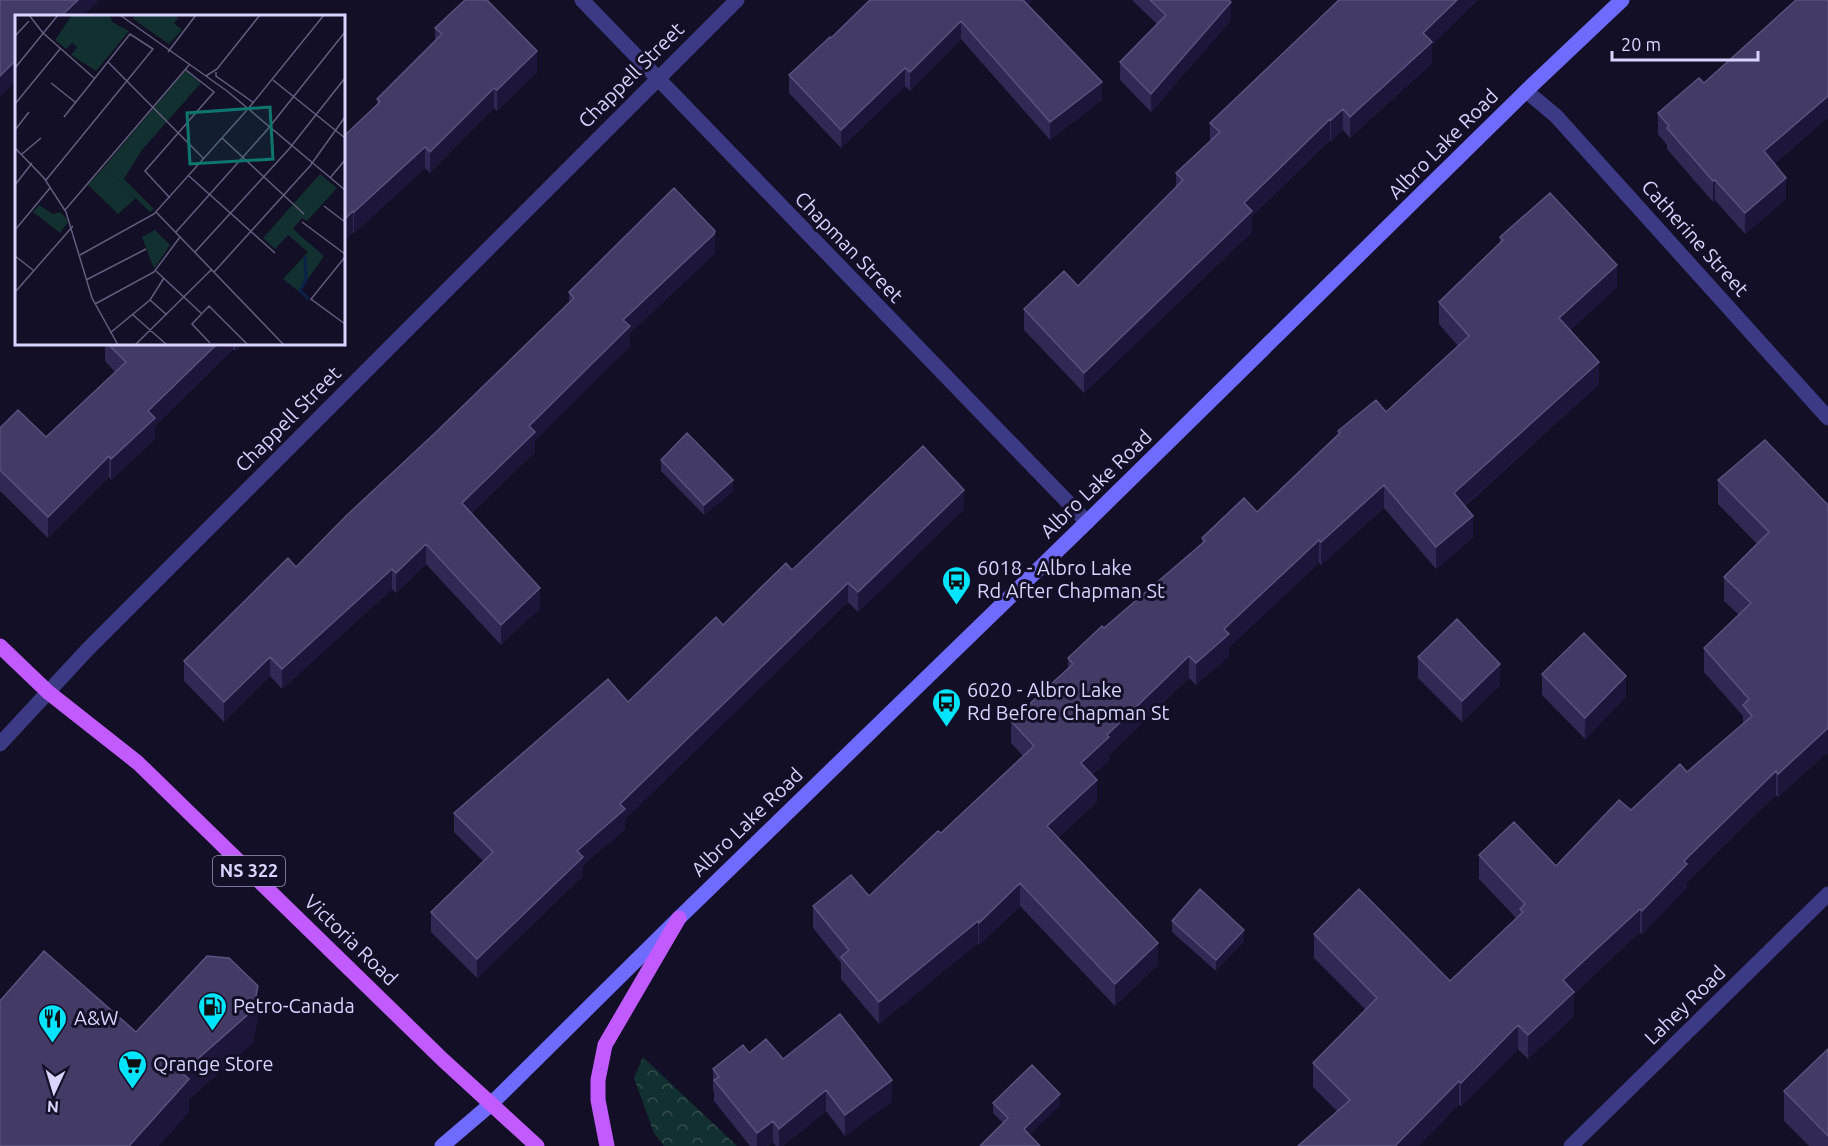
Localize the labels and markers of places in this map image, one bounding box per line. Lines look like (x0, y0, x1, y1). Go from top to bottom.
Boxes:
place label: 6018 - Albro Lake Rd After Chapman St (977, 556, 1165, 602)
bus stop icon: 6018 - Albro Lake Rd After Chapman St (940, 564, 972, 606)
place label: 6020 - Albro Lake Rd Before Chapman St (967, 678, 1170, 724)
bus stop icon: 6020 - Albro Lake Rd Before Chapman St (930, 686, 962, 728)
fuel station icon: Petro-Canada (196, 990, 228, 1032)
place label: Petro-Canada (233, 994, 355, 1017)
restaurant icon: A&W (37, 1002, 69, 1044)
place label: A&W (74, 1006, 119, 1029)
supermarket icon: Qrange Store (116, 1048, 148, 1090)
place label: Qrange Store (153, 1052, 274, 1075)

